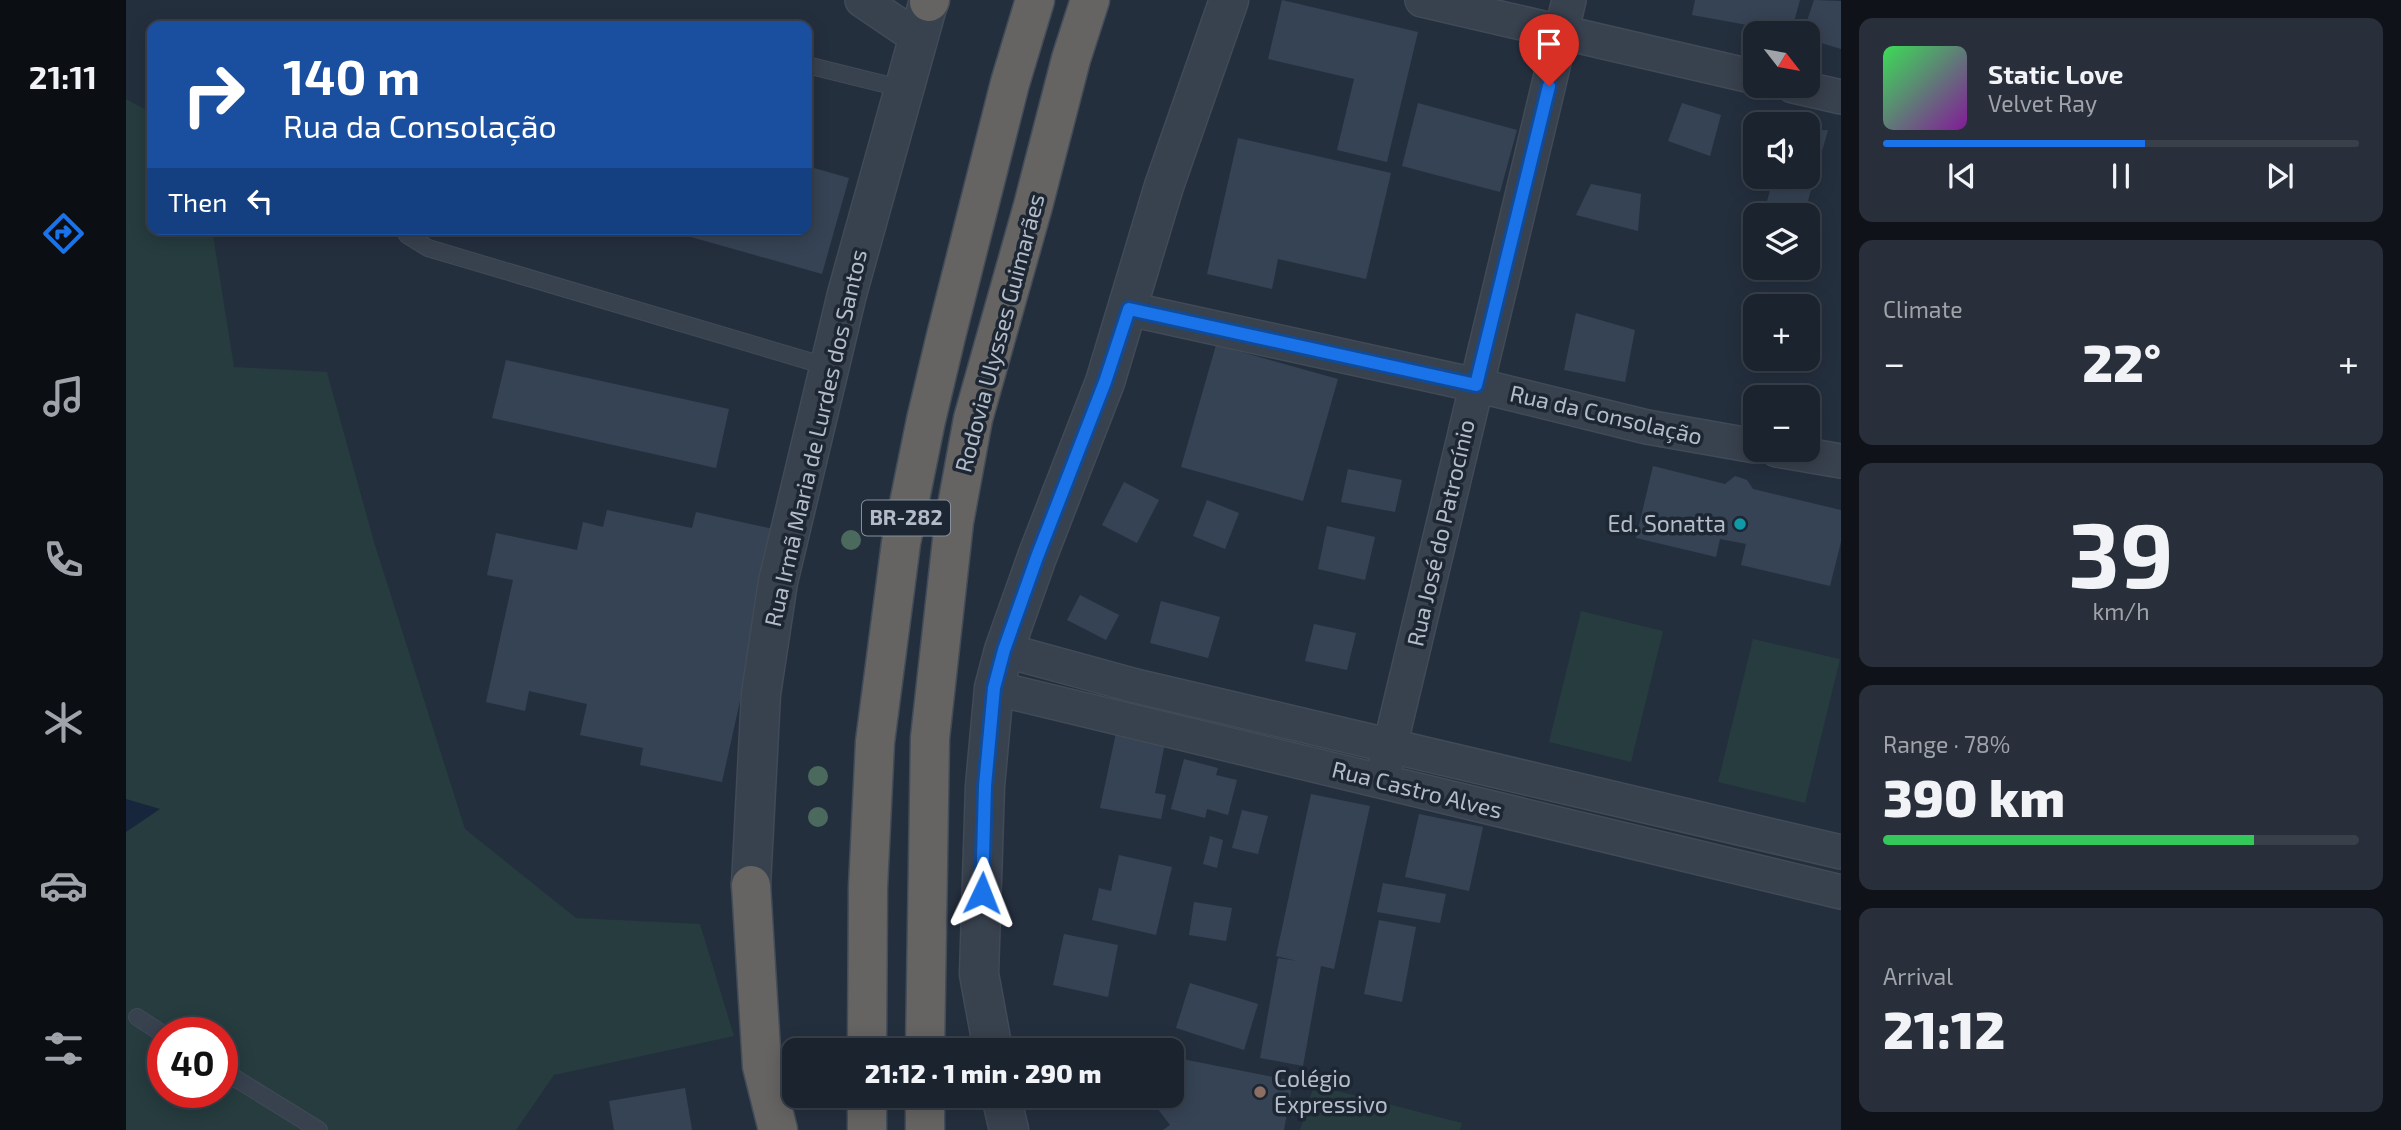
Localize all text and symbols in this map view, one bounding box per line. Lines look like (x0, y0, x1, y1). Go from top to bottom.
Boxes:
pin (1519, 14, 1579, 86)
north arrow (1743, 21, 1820, 98)
map controls (1743, 21, 1820, 462)
icon: arrive (1530, 25, 1568, 63)
text: 140 m (283, 46, 420, 105)
icon: right (168, 49, 259, 140)
text: 21:11 (29, 57, 97, 95)
text: Static Love (1988, 58, 2124, 89)
text: Velvet Ray (1988, 89, 2097, 117)
text: Rua da Consolação (283, 106, 557, 144)
button: sound (1743, 112, 1820, 189)
icon: previous (1943, 157, 1981, 195)
icon: pause (2102, 157, 2140, 195)
icon: next (2261, 157, 2299, 195)
icon: left (241, 182, 279, 220)
text: Then (168, 186, 227, 217)
street label: Rodovia Ulysses Guimarães (948, 190, 1050, 475)
button: layers (1743, 203, 1820, 280)
icon: directions (39, 209, 88, 258)
street label: Rua Irmã Maria de Lurdes dos Santos (758, 247, 872, 629)
button: + (1743, 294, 1820, 371)
text: Climate (1883, 295, 1963, 323)
text: 22° (2082, 330, 2161, 392)
text: − (1883, 339, 1905, 385)
text: + (2338, 339, 2359, 385)
icon: music (39, 372, 88, 421)
street label: Rua da Consolação (1507, 378, 1705, 451)
button: − (1743, 385, 1820, 462)
street label: Rua José do Patrocínio (1400, 417, 1480, 649)
text: 39 (2068, 497, 2174, 606)
road number: BR-282 (862, 500, 950, 536)
place label: Ed. Sonatta (1607, 509, 1726, 537)
marker: Ed. Sonatta (1732, 516, 1748, 532)
icon: phone (39, 535, 88, 584)
text: km/h (2092, 597, 2150, 625)
icon: climate (39, 698, 88, 747)
text: Range · 78% (1883, 730, 2010, 758)
street label: Rua Castro Alves (1329, 754, 1505, 824)
text: 390 km (1883, 765, 2065, 827)
position arrow (945, 856, 1019, 930)
icon: car (39, 861, 88, 910)
text: Arrival (1883, 962, 1953, 990)
text: 21:12 (1883, 997, 2005, 1059)
speed limit sign: 40 (147, 1017, 238, 1108)
icon: filters (39, 1024, 88, 1073)
text: 21:12 · 1 min · 290 m (865, 1057, 1101, 1088)
place label: Colégio Expressivo (1274, 1064, 1388, 1118)
marker: Colégio Expressivo (1252, 1084, 1268, 1100)

